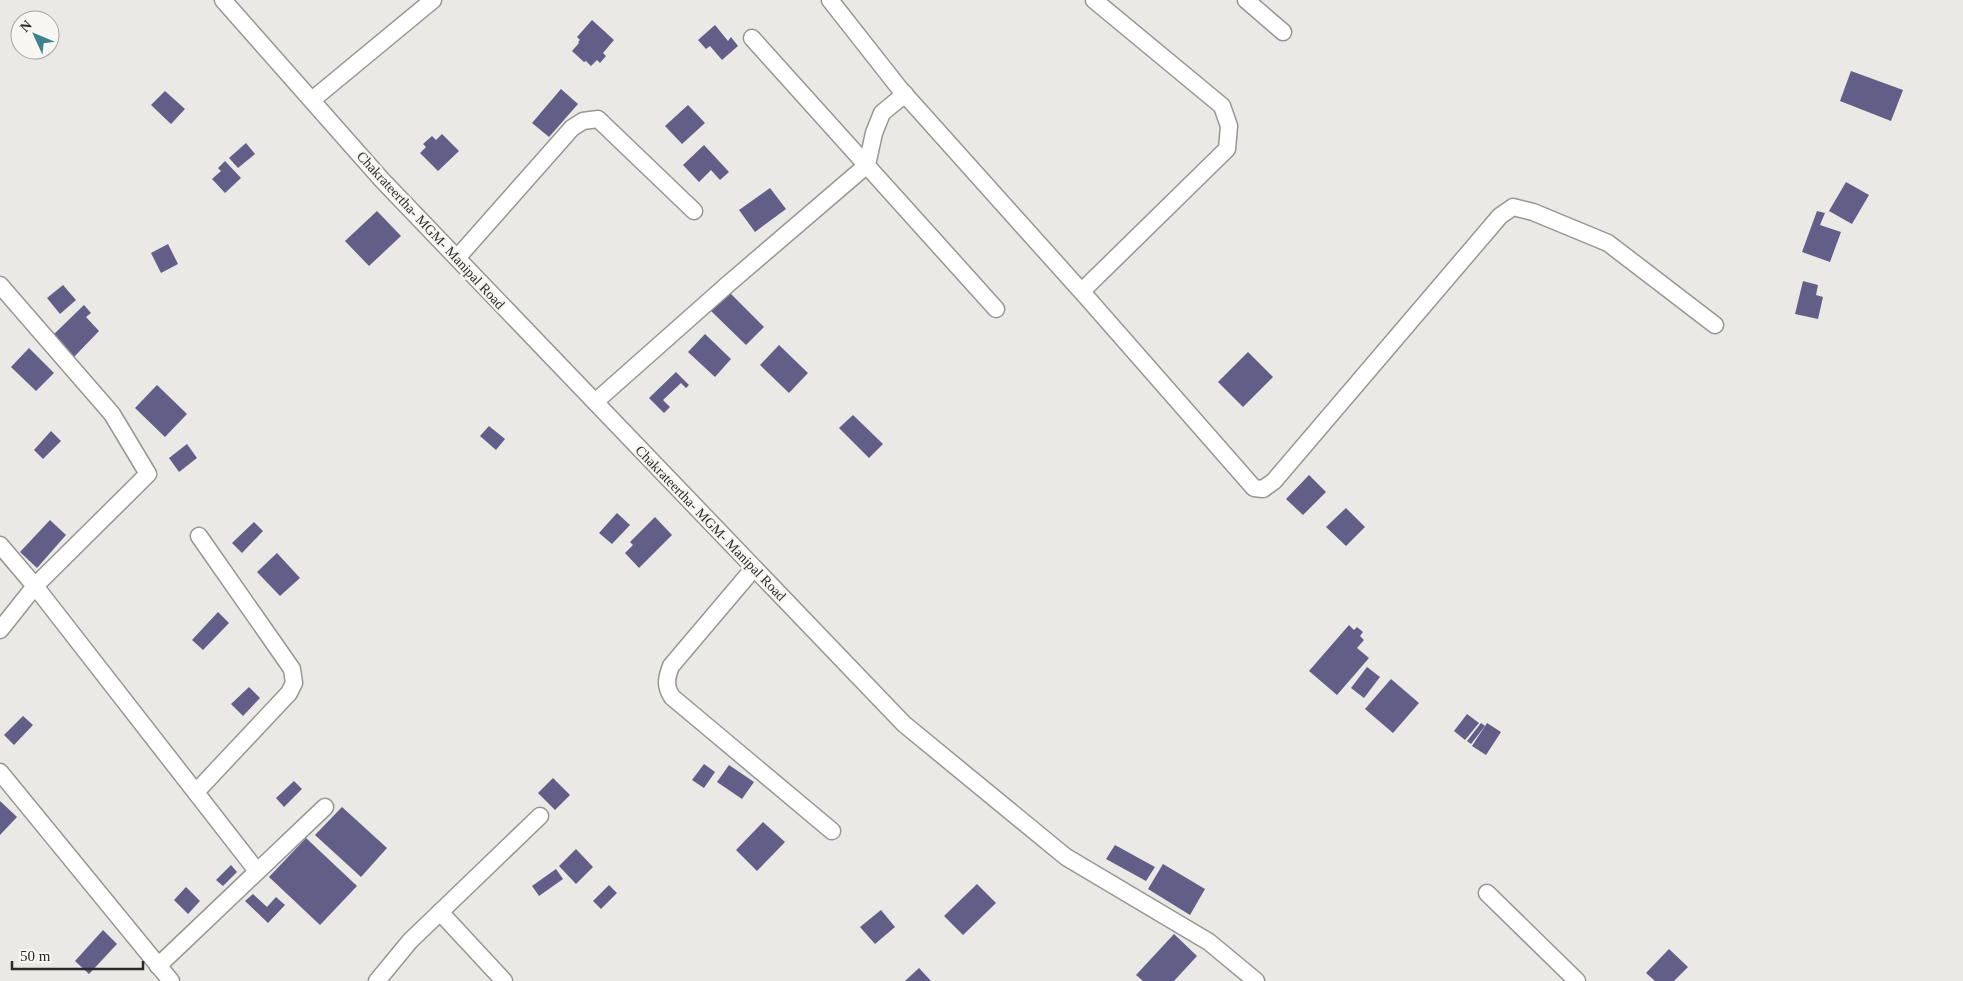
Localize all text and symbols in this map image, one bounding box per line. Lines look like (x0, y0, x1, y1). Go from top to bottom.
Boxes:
north arrow (10, 10, 60, 60)
text: N (17, 17, 35, 35)
street label: Chakrateertha- MGM- Manipal Road (354, 149, 508, 312)
street label: Chakrateertha- MGM- Manipal Road (632, 443, 789, 604)
scale bar (12, 938, 144, 970)
text: 50 m (20, 948, 51, 964)

